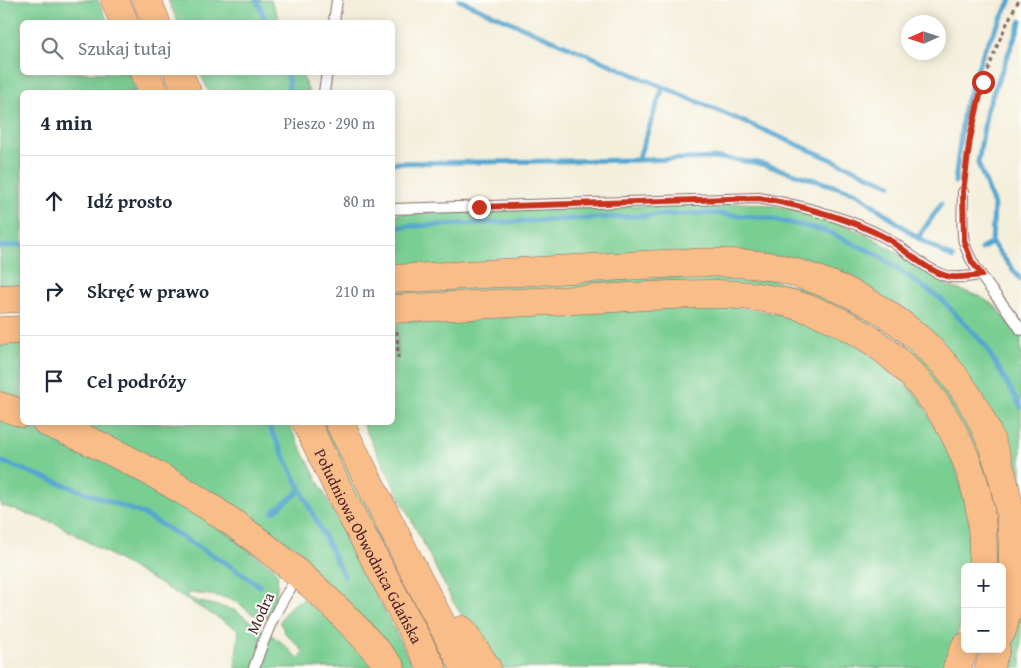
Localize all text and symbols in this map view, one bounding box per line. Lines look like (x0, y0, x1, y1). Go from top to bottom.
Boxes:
north arrow (901, 15, 946, 60)
search box (20, 20, 395, 75)
icon: search (38, 34, 66, 62)
text: Szukaj tutaj (78, 34, 172, 62)
route start (972, 71, 995, 94)
text: 4 min (40, 107, 92, 138)
text: Pieszo · 290 m (283, 111, 375, 135)
icon: ahead (40, 187, 68, 215)
text: Idź prosto (87, 187, 172, 215)
text: 80 m (343, 189, 375, 213)
route end (468, 196, 491, 219)
icon: right (40, 277, 68, 305)
text: Skręć w prawo (87, 277, 209, 305)
text: 210 m (335, 279, 375, 303)
icon: arrive (40, 367, 68, 395)
text: Cel podróży (87, 367, 187, 395)
street label: Południowa Obwodnica Gdańska (309, 445, 429, 648)
map controls (961, 563, 1006, 653)
button: + (961, 563, 1006, 608)
street label: Modra (240, 588, 280, 638)
button: − (961, 608, 1006, 653)

